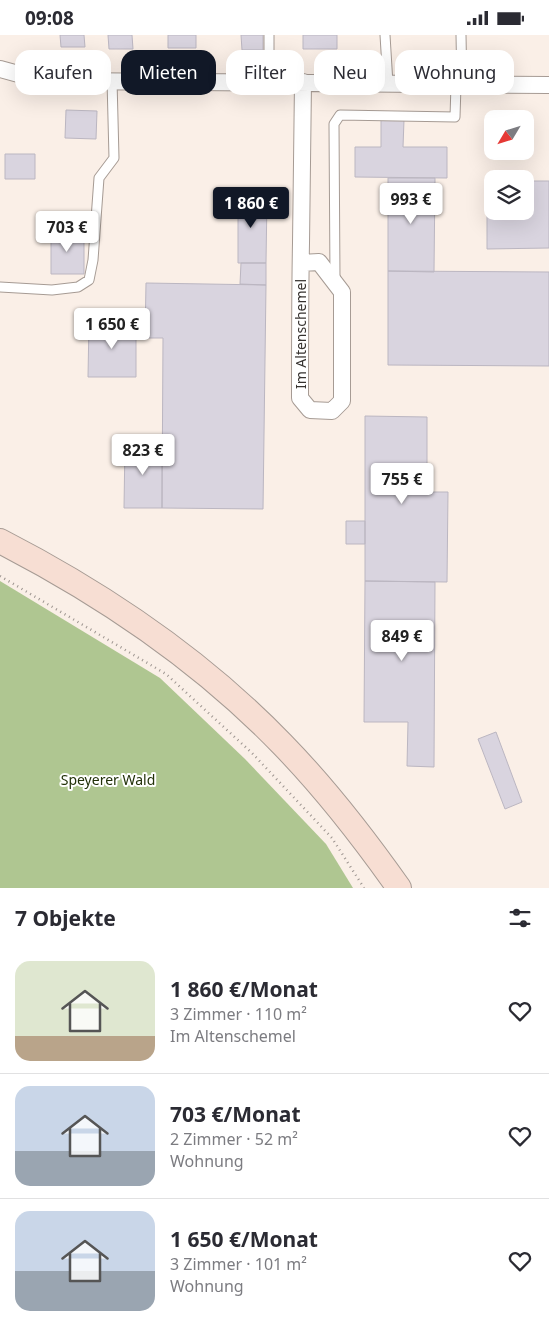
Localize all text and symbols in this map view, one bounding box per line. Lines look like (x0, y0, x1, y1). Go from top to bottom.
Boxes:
text: 09:08 (25, 5, 74, 31)
chip: Kaufen (15, 50, 111, 95)
chip: Mieten (121, 50, 216, 95)
chip: Filter (226, 50, 304, 95)
chip: Neu (314, 50, 385, 95)
chip: Wohnung (395, 50, 514, 95)
north arrow (484, 110, 534, 160)
map controls (484, 110, 534, 220)
button: layers (484, 170, 534, 220)
pin: 993 € (376, 183, 446, 225)
pin: 1 860 € (205, 187, 297, 229)
text: 993 € (391, 188, 431, 210)
text: 1 860 € (224, 192, 278, 214)
pin: 703 € (32, 211, 102, 253)
text: 703 € (47, 216, 87, 238)
street label: Im Altenschemel (291, 279, 310, 389)
pin: 1 650 € (66, 307, 158, 350)
text: 1 650 € (85, 313, 139, 335)
pin: 823 € (108, 433, 178, 476)
text: 823 € (123, 439, 163, 461)
pin: 755 € (367, 463, 437, 505)
text: 755 € (382, 468, 422, 490)
pin: 849 € (367, 619, 437, 662)
text: 849 € (382, 625, 422, 647)
park label: Speyerer Wald (61, 770, 155, 789)
text: 7 Objekte (15, 904, 116, 932)
icon: filters (506, 904, 534, 932)
text: 1 860 €/Monat (170, 975, 318, 1003)
icon: home (55, 981, 115, 1041)
icon: heart (506, 997, 534, 1025)
text: 3 Zimmer · 110 m² (170, 1003, 307, 1025)
text: Im Altenschemel (170, 1025, 296, 1047)
text: 703 €/Monat (170, 1100, 301, 1128)
icon: home (55, 1106, 115, 1166)
icon: heart (506, 1122, 534, 1150)
text: 2 Zimmer · 52 m² (170, 1128, 298, 1150)
text: Wohnung (170, 1150, 244, 1172)
text: 1 650 €/Monat (170, 1225, 318, 1253)
icon: home (55, 1231, 115, 1291)
icon: heart (506, 1247, 534, 1275)
text: 3 Zimmer · 101 m² (170, 1253, 307, 1275)
text: Wohnung (170, 1275, 244, 1297)

